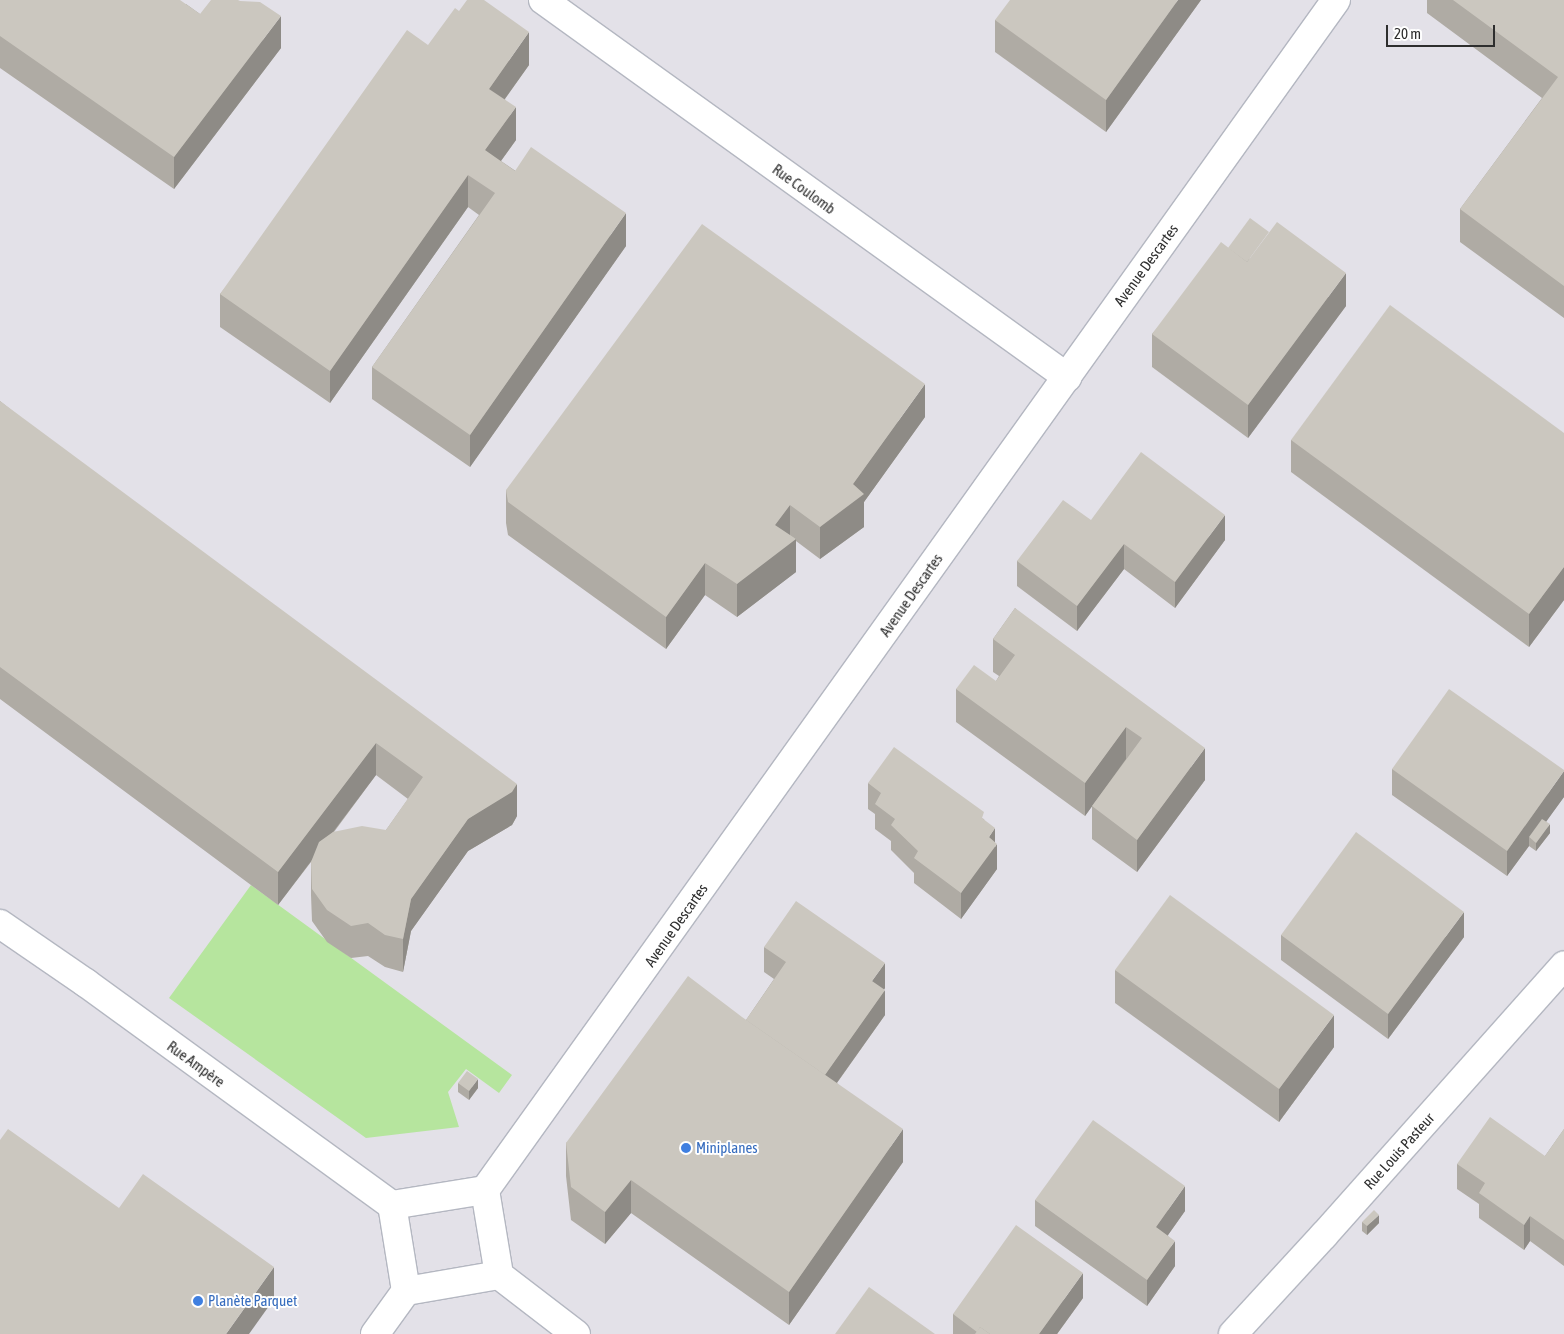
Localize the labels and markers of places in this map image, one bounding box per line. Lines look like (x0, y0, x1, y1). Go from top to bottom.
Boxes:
place label: Miniplanes (696, 1139, 758, 1157)
marker: Miniplanes (680, 1142, 692, 1154)
place label: Planète Parquet (208, 1292, 297, 1310)
marker: Planète Parquet (192, 1295, 204, 1307)

